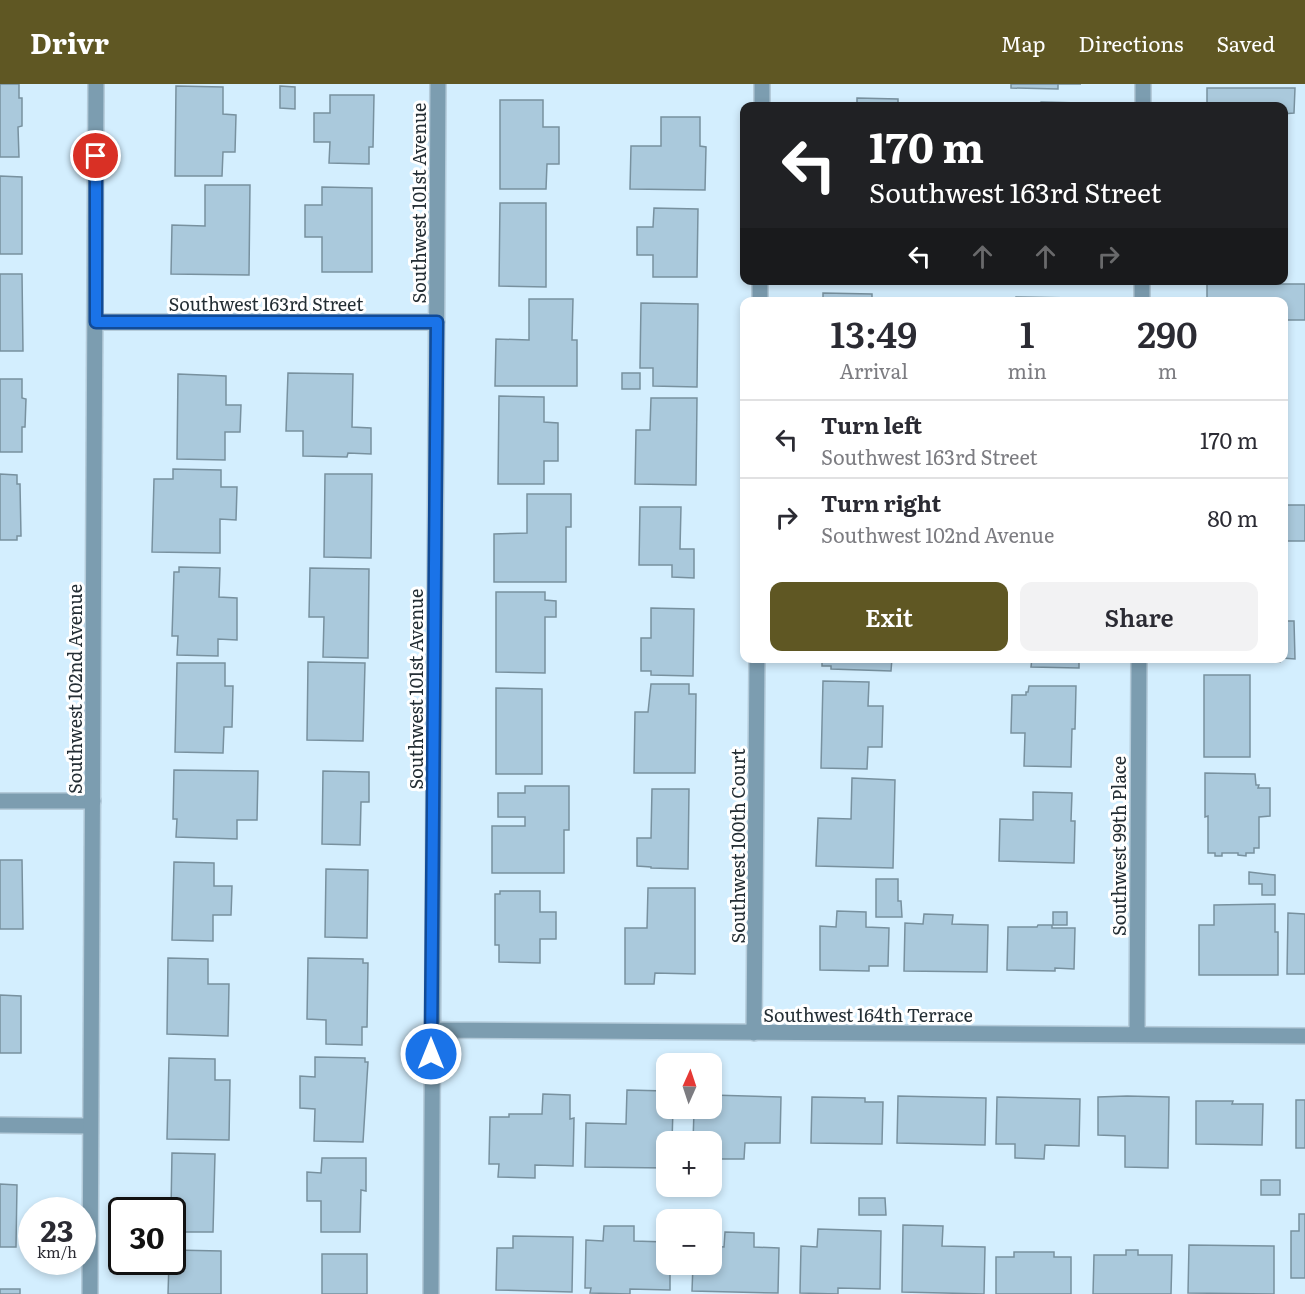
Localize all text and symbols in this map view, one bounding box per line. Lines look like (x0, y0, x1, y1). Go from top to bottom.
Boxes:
text: Drivr (30, 21, 109, 63)
text: Map (1001, 27, 1046, 58)
text: Directions (1079, 27, 1184, 58)
text: Saved (1217, 27, 1275, 58)
street label: Southwest 101st Avenue (405, 103, 432, 303)
text: 170 m (869, 114, 984, 176)
icon: left (770, 126, 848, 204)
pin (70, 130, 121, 181)
icon: arrive (79, 139, 112, 172)
text: Southwest 163rd Street (869, 171, 1161, 211)
icon: left (903, 240, 936, 273)
icon: ahead (966, 240, 999, 273)
icon: ahead (1029, 240, 1062, 273)
icon: right (1092, 240, 1125, 273)
street label: Southwest 163rd Street (169, 290, 364, 317)
text: 13:49 (830, 306, 917, 359)
text: 1 (1020, 306, 1035, 359)
text: 290 (1137, 306, 1198, 359)
text: Arrival (840, 355, 908, 385)
text: min (1008, 355, 1047, 385)
text: m (1158, 355, 1177, 385)
text: Turn left (821, 408, 922, 441)
icon: left (770, 423, 803, 456)
text: 170 m (1200, 423, 1258, 456)
text: Southwest 163rd Street (821, 441, 1038, 471)
text: Turn right (821, 486, 941, 519)
icon: right (770, 501, 803, 534)
text: 80 m (1207, 501, 1258, 534)
text: Southwest 102nd Avenue (821, 519, 1054, 549)
button: Exit (770, 582, 1008, 651)
button: Share (1020, 582, 1258, 651)
street label: Southwest 102nd Avenue (61, 584, 88, 794)
street label: Southwest 101st Avenue (402, 589, 429, 789)
street label: Southwest 100th Court (724, 748, 751, 943)
street label: Southwest 99th Place (1105, 756, 1132, 936)
street label: Southwest 164th Terrace (763, 1001, 973, 1028)
position arrow (399, 1022, 463, 1086)
north arrow (656, 1053, 722, 1119)
map controls (656, 1053, 722, 1275)
button: + (656, 1131, 722, 1197)
speed limit sign: 30 (108, 1197, 186, 1275)
text: 23 (41, 1207, 73, 1251)
button: − (656, 1209, 722, 1275)
text: km/h (37, 1240, 77, 1263)

